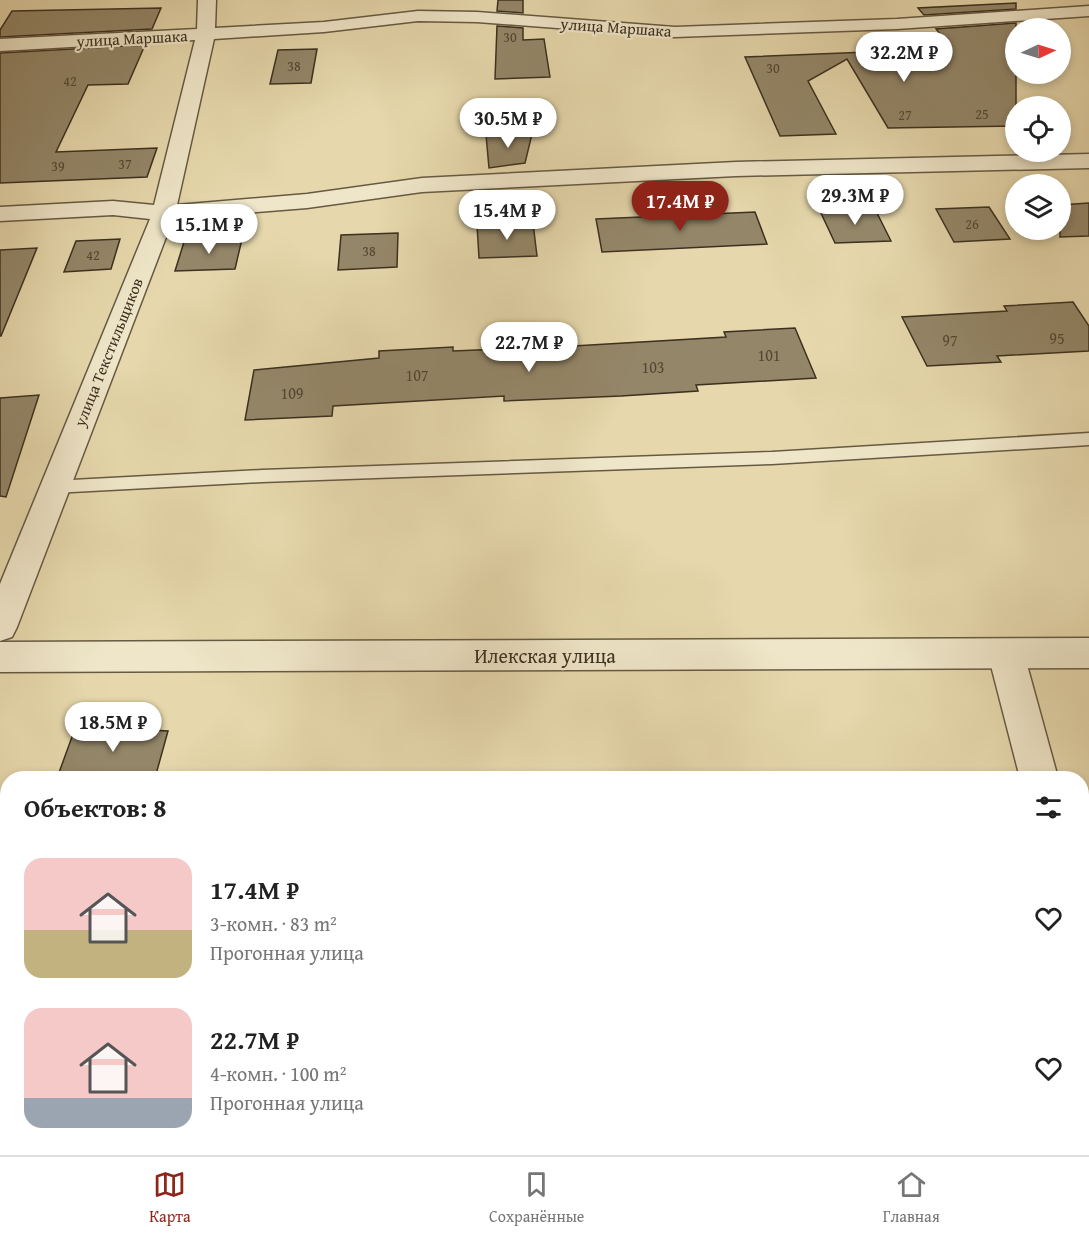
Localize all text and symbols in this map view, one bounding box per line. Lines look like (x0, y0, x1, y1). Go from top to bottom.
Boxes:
street label: улица Маршака (559, 11, 673, 43)
north arrow (1005, 18, 1071, 84)
map controls (1005, 18, 1071, 240)
street label: улица Маршака (75, 23, 189, 53)
house number: 30 (503, 27, 517, 47)
pin: 32.2M ₽ (849, 32, 959, 83)
text: 32.2M ₽ (870, 37, 938, 66)
house number: 38 (287, 56, 301, 76)
house number: 30 (766, 58, 780, 78)
house number: 42 (63, 71, 77, 91)
button: locate (1005, 96, 1071, 162)
pin: 30.5M ₽ (453, 98, 563, 149)
text: 30.5M ₽ (474, 103, 542, 132)
house number: 25 (975, 104, 989, 124)
house number: 27 (898, 105, 912, 125)
house number: 37 (118, 154, 132, 174)
house number: 39 (51, 156, 65, 176)
button: layers (1005, 174, 1071, 240)
pin: 29.3M ₽ (800, 175, 910, 226)
text: 29.3M ₽ (821, 180, 889, 209)
pin: 17.4M ₽ (625, 181, 735, 232)
text: 17.4M ₽ (646, 186, 714, 215)
pin: 15.4M ₽ (452, 190, 562, 241)
text: 15.4M ₽ (473, 195, 541, 224)
pin: 15.1M ₽ (154, 204, 264, 255)
text: 15.1M ₽ (175, 209, 243, 238)
house number: 26 (965, 214, 979, 234)
house number: 38 (362, 241, 376, 261)
house number: 42 (86, 245, 100, 265)
street label: улица Текстильщиков (67, 274, 149, 431)
pin: 22.7M ₽ (474, 322, 584, 373)
house number: 95 (1049, 326, 1065, 350)
text: 22.7M ₽ (495, 327, 563, 356)
house number: 97 (942, 328, 958, 352)
house number: 101 (757, 343, 781, 367)
house number: 103 (641, 355, 665, 379)
house number: 107 (405, 363, 429, 387)
house number: 109 (280, 381, 304, 405)
street label: Илекская улица (474, 641, 616, 670)
pin: 18.5M ₽ (58, 702, 168, 753)
text: 18.5M ₽ (79, 707, 147, 736)
text: Объектов: 8 (24, 788, 167, 827)
icon: filters (1032, 791, 1065, 824)
text: 17.4M ₽ (210, 870, 299, 909)
icon: home (72, 882, 144, 954)
icon: heart (1032, 902, 1065, 935)
text: 3-комн. · 83 m² (210, 909, 337, 938)
text: Прогонная улица (210, 938, 364, 967)
text: 22.7M ₽ (210, 1020, 299, 1059)
icon: home (72, 1032, 144, 1104)
icon: heart (1032, 1052, 1065, 1085)
text: 4-комн. · 100 m² (210, 1059, 346, 1088)
text: Прогонная улица (210, 1088, 364, 1117)
tab: Карта (149, 1168, 191, 1228)
tab: Сохранённые (489, 1168, 584, 1228)
tab: Главная (883, 1168, 940, 1228)

